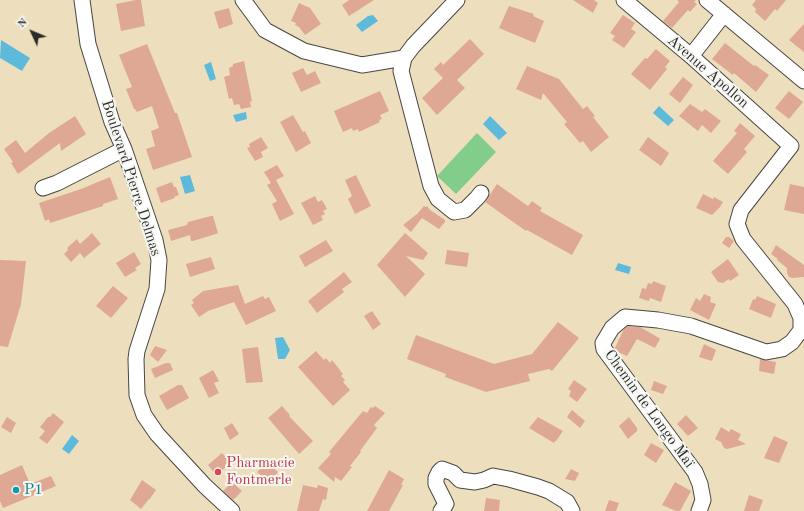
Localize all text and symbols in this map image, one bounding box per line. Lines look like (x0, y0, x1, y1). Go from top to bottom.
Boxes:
north arrow (12, 12, 52, 52)
text: N (16, 16, 30, 30)
street label: Avenue Apollon (664, 32, 752, 112)
street label: Boulevard Pierre Delmas (97, 98, 165, 258)
street label: Chemin de Longo Maï (600, 346, 698, 472)
place label: Pharmacie Fontmerle (226, 454, 295, 489)
marker: Pharmacie Fontmerle (213, 467, 223, 477)
place label: P1 (24, 481, 43, 499)
marker: P1 (11, 485, 21, 495)

